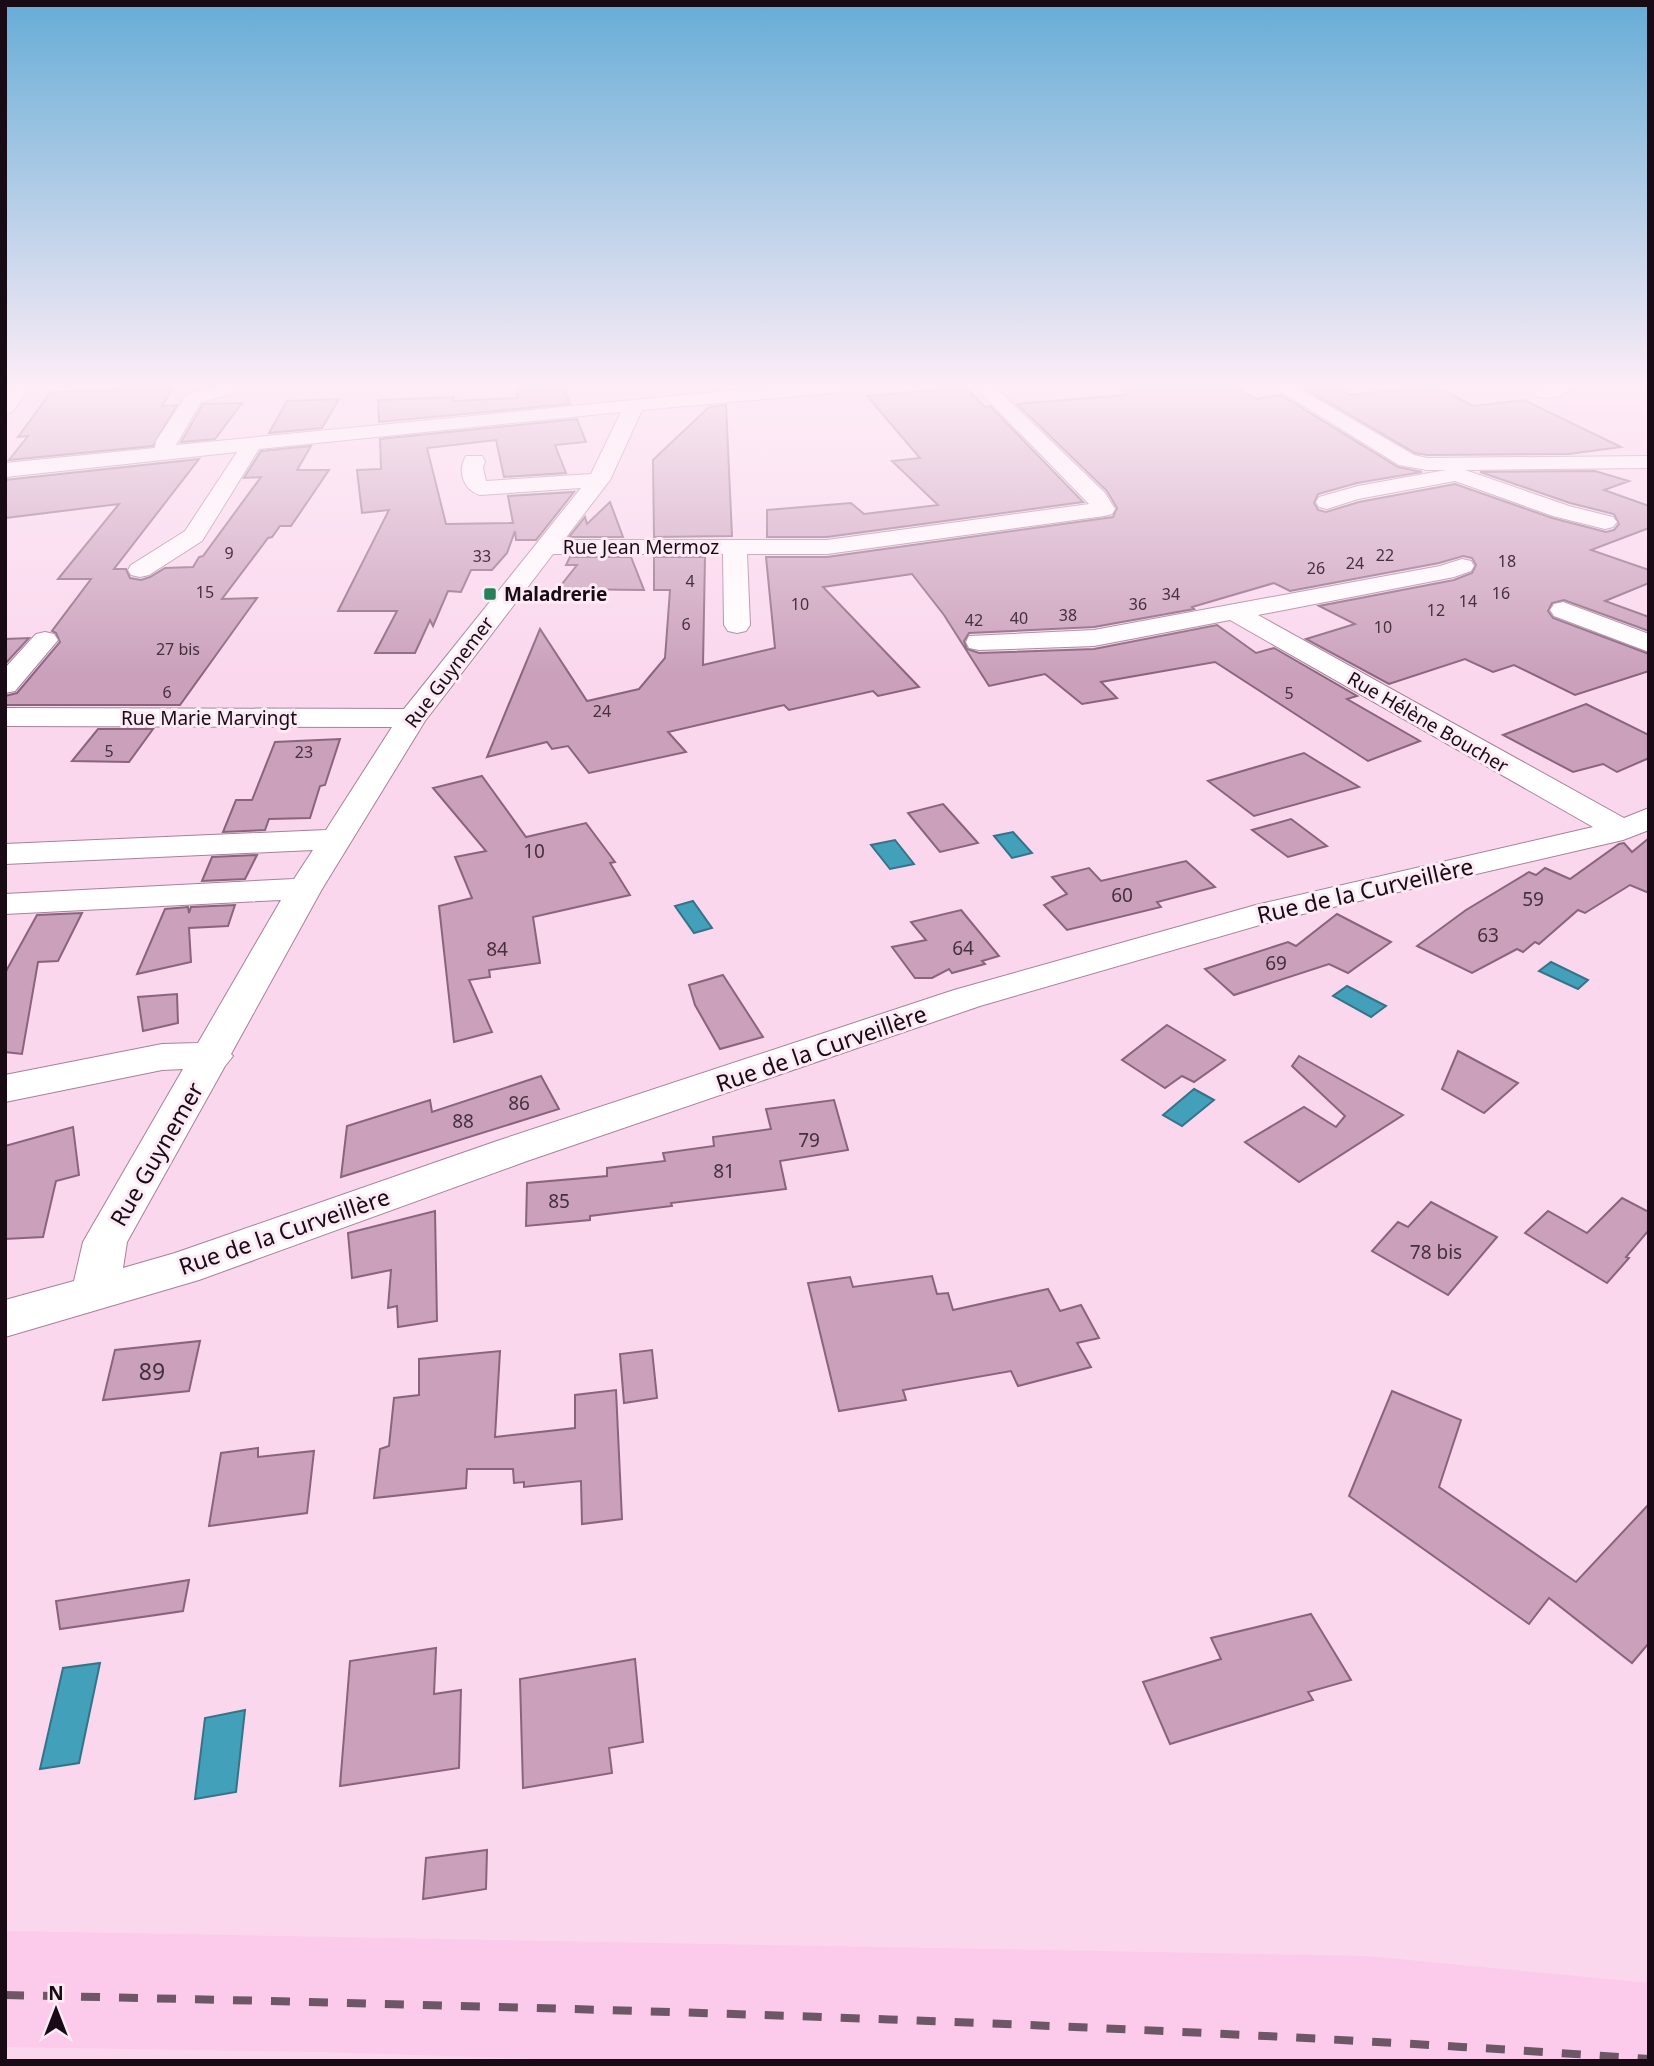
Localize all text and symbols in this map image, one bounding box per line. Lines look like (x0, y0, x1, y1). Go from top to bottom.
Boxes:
street label: Rue Jean Mermoz (563, 534, 719, 560)
house number: 9 (224, 542, 234, 564)
house number: 22 (1376, 544, 1394, 566)
house number: 33 (473, 545, 491, 567)
house number: 18 (1498, 550, 1516, 572)
house number: 24 (1346, 552, 1364, 574)
house number: 26 (1307, 557, 1325, 579)
house number: 4 (685, 570, 695, 592)
house number: 15 (196, 581, 214, 603)
place label: Maladrerie (504, 581, 607, 607)
house number: 16 (1492, 582, 1510, 604)
house number: 34 (1162, 583, 1180, 605)
marker: Maladrerie (482, 586, 498, 602)
house number: 14 (1459, 590, 1477, 612)
house number: 10 (791, 593, 809, 615)
house number: 36 (1129, 593, 1147, 615)
house number: 12 (1427, 599, 1445, 621)
house number: 38 (1059, 604, 1077, 626)
house number: 40 (1010, 607, 1028, 629)
house number: 42 (965, 609, 983, 631)
street label: Rue Guynemer (399, 611, 500, 733)
house number: 6 (681, 613, 691, 635)
house number: 10 (1374, 616, 1392, 638)
house number: 27 bis (156, 638, 200, 660)
street label: Rue Hélène Boucher (1343, 665, 1513, 779)
house number: 6 (162, 681, 172, 703)
house number: 5 (1284, 682, 1294, 704)
house number: 24 (593, 700, 611, 722)
street label: Rue Marie Marvingt (121, 705, 297, 731)
house number: 5 (104, 740, 114, 762)
house number: 23 (295, 741, 313, 763)
house number: 10 (523, 838, 545, 864)
street label: Rue de la Curveillère (1254, 850, 1476, 930)
house number: 60 (1111, 882, 1133, 908)
house number: 59 (1522, 886, 1544, 912)
house number: 63 (1477, 922, 1499, 948)
house number: 64 (952, 935, 974, 961)
house number: 84 (486, 936, 508, 962)
house number: 69 (1265, 950, 1287, 976)
street label: Rue de la Curveillère (711, 997, 931, 1099)
street label: Rue Guynemer (102, 1076, 210, 1232)
house number: 86 (508, 1090, 530, 1116)
house number: 88 (452, 1108, 474, 1134)
house number: 79 (798, 1127, 820, 1153)
house number: 81 (713, 1158, 735, 1184)
street label: Rue de la Curveillère (174, 1180, 394, 1282)
house number: 85 (548, 1188, 570, 1214)
house number: 78 bis (1410, 1239, 1462, 1265)
house number: 89 (139, 1355, 165, 1387)
north arrow (21, 1975, 91, 2045)
text: N (48, 1980, 64, 2006)

